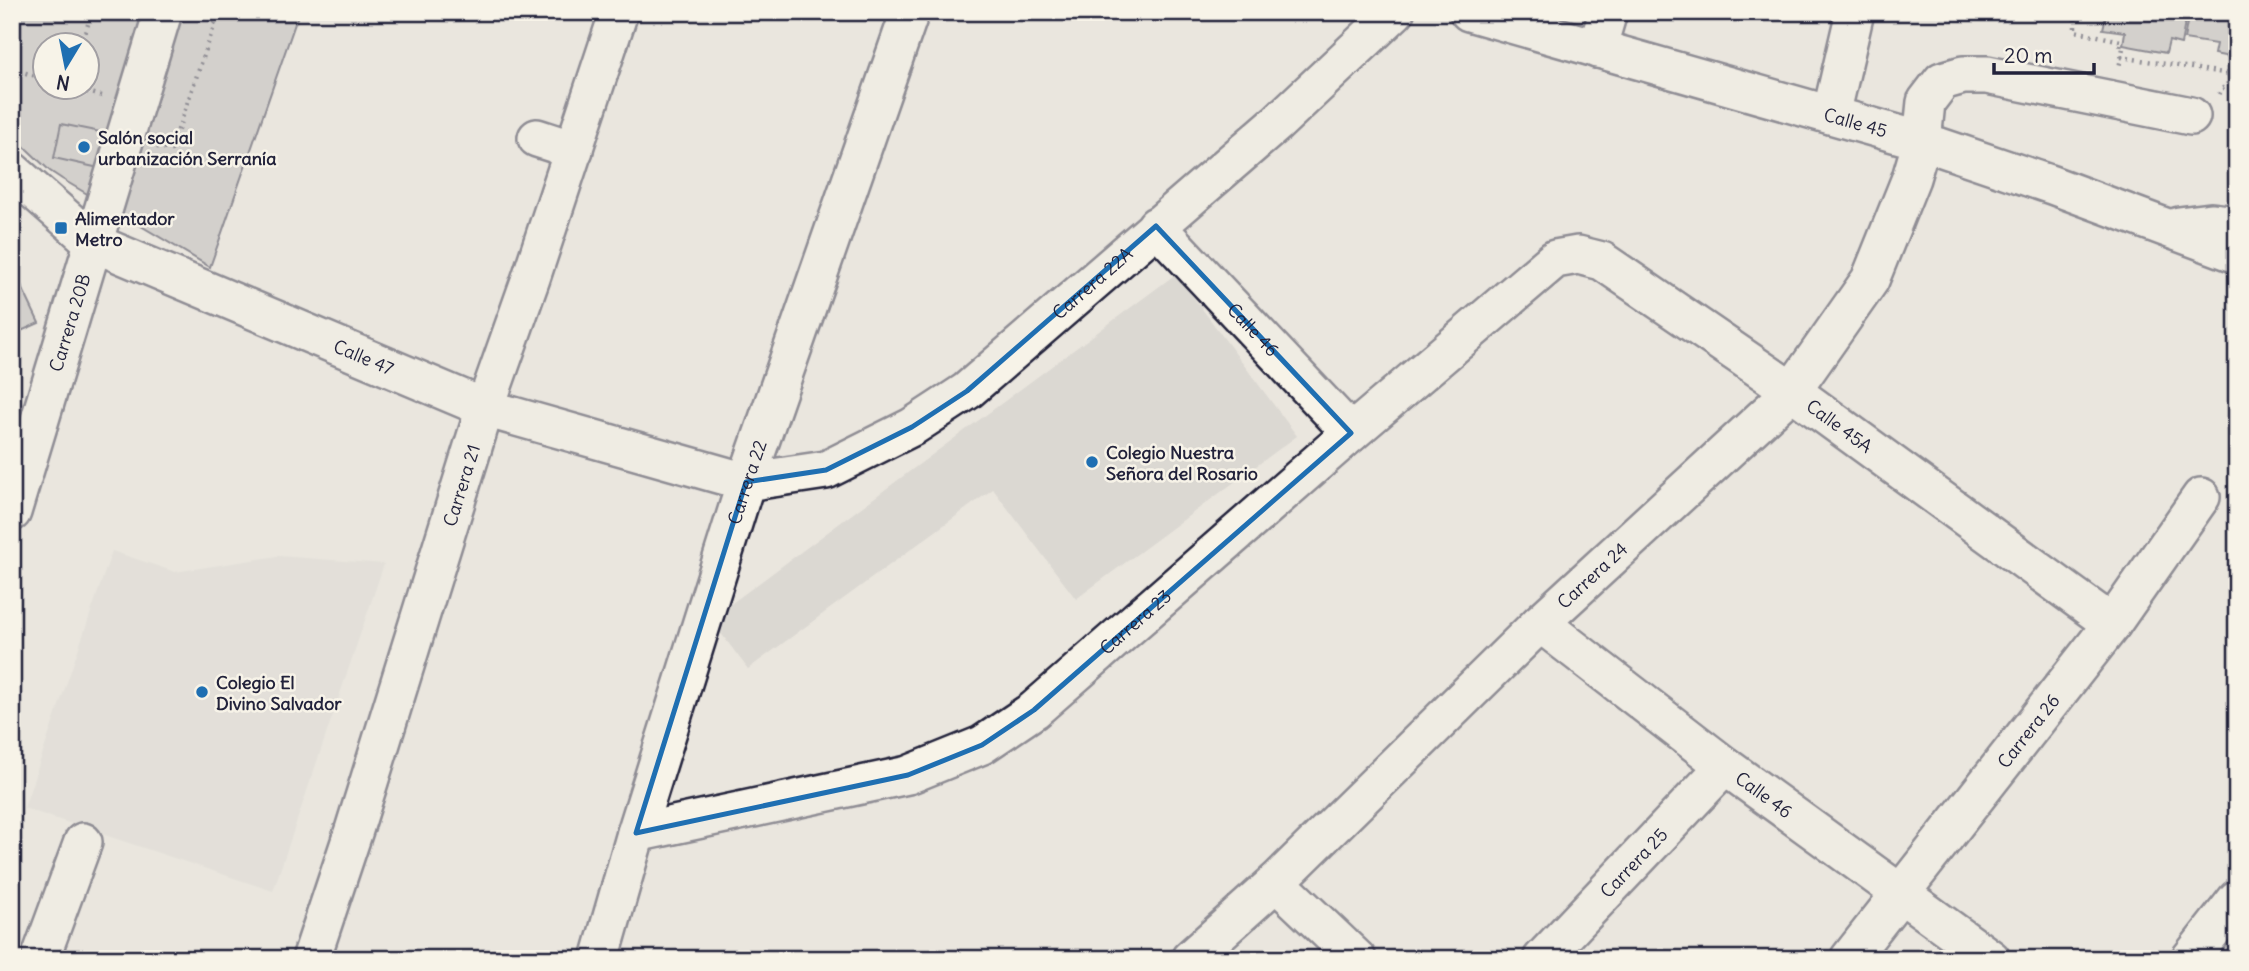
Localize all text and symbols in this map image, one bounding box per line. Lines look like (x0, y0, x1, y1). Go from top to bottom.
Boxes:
north arrow (32, 32, 102, 102)
scale bar (1994, 32, 2093, 76)
text: 20 m (2004, 42, 2053, 69)
text: N (54, 70, 72, 96)
street label: Calle 45 (1821, 102, 1890, 142)
place label: Salón social urbanización Serranía (98, 126, 276, 170)
marker: Salón social urbanización Serranía (76, 139, 92, 155)
place label: Alimentador Metro (75, 207, 175, 251)
marker: Alimentador Metro (53, 220, 69, 236)
street label: Carrera 22A (1047, 242, 1137, 324)
street label: Carrera 20B (44, 271, 95, 374)
street label: Calle 46 (1223, 298, 1284, 361)
street label: Calle 47 (330, 334, 398, 380)
street label: Calle 45A (1802, 394, 1877, 457)
street label: Carrera 22 (722, 437, 771, 527)
street label: Carrera 21 (438, 441, 485, 529)
place label: Colegio Nuestra Señora del Rosario (1106, 441, 1258, 485)
marker: Colegio Nuestra Señora del Rosario (1084, 454, 1100, 470)
street label: Carrera 24 (1552, 537, 1632, 613)
street label: Carrera 23 (1095, 584, 1176, 659)
place label: Colegio El Divino Salvador (216, 671, 342, 715)
marker: Colegio El Divino Salvador (194, 684, 210, 700)
street label: Carrera 26 (1992, 689, 2064, 773)
street label: Calle 46 (1731, 766, 1797, 823)
street label: Carrera 25 (1595, 823, 1672, 902)

